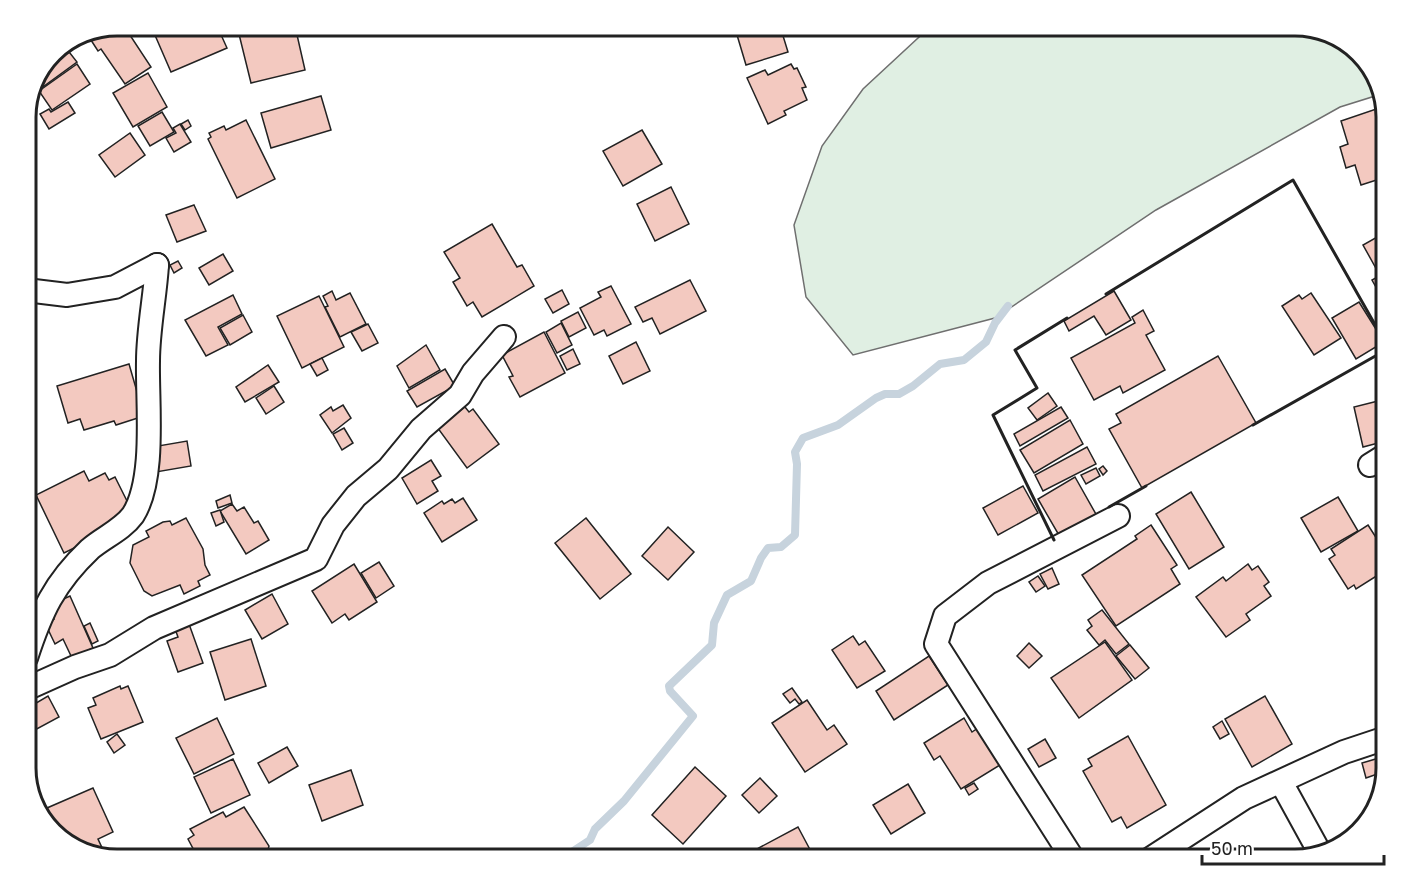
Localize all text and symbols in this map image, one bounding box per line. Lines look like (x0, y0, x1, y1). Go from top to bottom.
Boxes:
scale bar (1202, 828, 1384, 866)
text: 50 m (1211, 837, 1253, 859)

